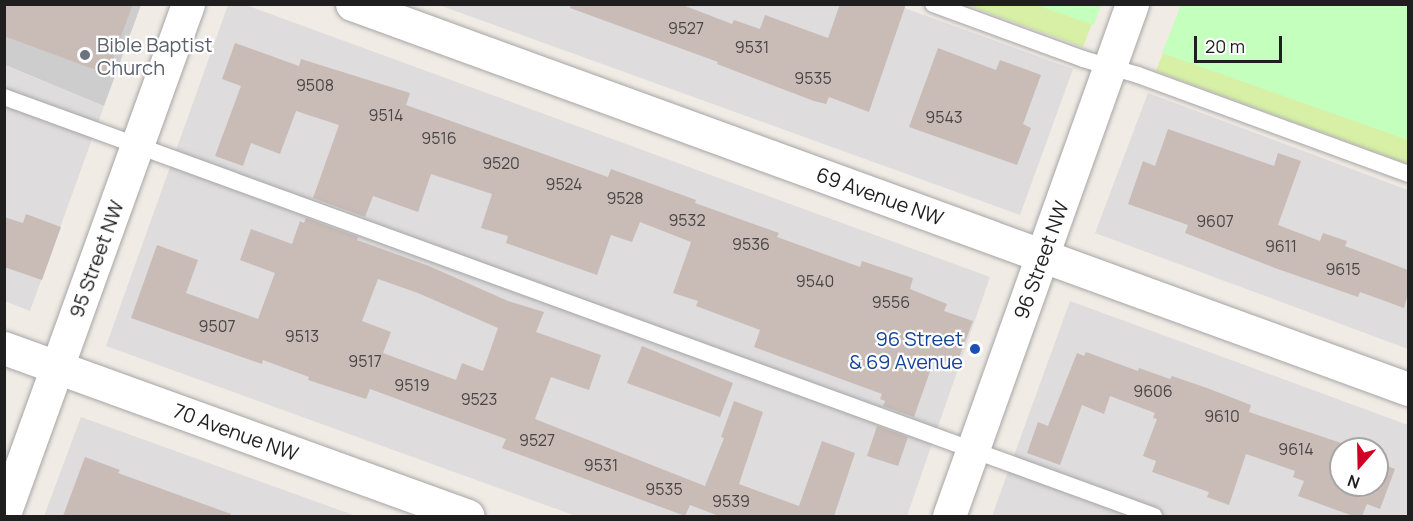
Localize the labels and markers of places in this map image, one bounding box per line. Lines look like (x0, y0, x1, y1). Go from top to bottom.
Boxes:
place label: Bible Baptist Church (97, 32, 213, 79)
marker: Bible Baptist Church (78, 48, 92, 62)
place label: 96 Street & 69 Avenue (849, 326, 963, 373)
marker: 96 Street & 69 Avenue (968, 342, 982, 356)

